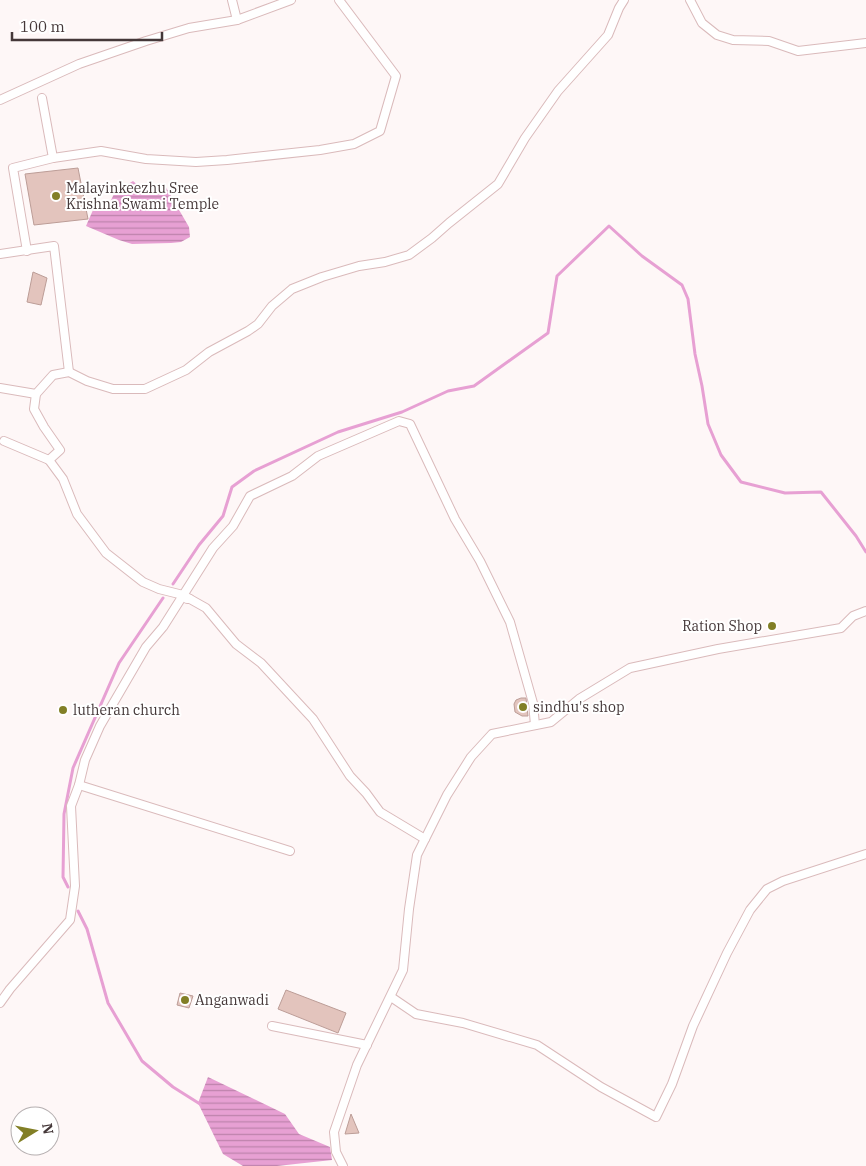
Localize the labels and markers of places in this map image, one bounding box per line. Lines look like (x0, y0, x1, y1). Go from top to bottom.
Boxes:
place label: Malayinkeezhu Sree Krishna Swami Temple (66, 179, 219, 213)
marker: Malayinkeezhu Sree Krishna Swami Temple (50, 190, 62, 202)
place label: Ration Shop (682, 617, 762, 635)
marker: Ration Shop (766, 620, 778, 632)
place label: sindhu's shop (533, 698, 624, 716)
place label: lutheran church (73, 701, 180, 719)
marker: sindhu's shop (517, 701, 529, 713)
marker: lutheran church (57, 704, 69, 716)
place label: Anganwadi (195, 991, 269, 1009)
marker: Anganwadi (179, 994, 191, 1006)

